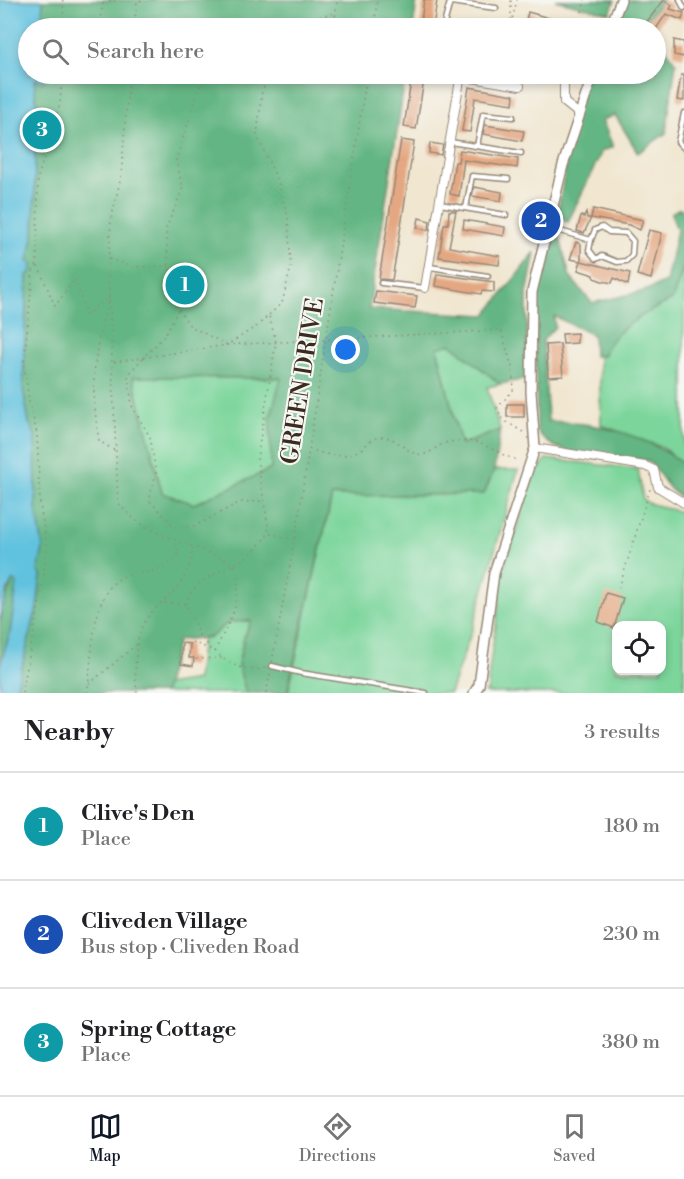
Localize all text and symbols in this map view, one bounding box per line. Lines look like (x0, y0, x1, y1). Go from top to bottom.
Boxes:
search box (18, 18, 666, 84)
icon: search (39, 35, 72, 68)
text: Search here (87, 38, 204, 65)
pin: 3 (22, 108, 62, 152)
pin: 2 (522, 198, 560, 244)
pin: 1 (166, 262, 204, 308)
street label: GREEN DRIVE (275, 296, 331, 467)
your location (331, 335, 360, 364)
map controls (612, 621, 666, 675)
button: locate (612, 621, 666, 675)
text: Nearby (24, 716, 114, 748)
text: 3 results (584, 720, 660, 745)
text: Clive's Den (81, 800, 194, 827)
text: 1 (39, 814, 48, 839)
text: 180 m (605, 814, 660, 839)
text: Place (81, 827, 131, 852)
text: Cliveden Village (81, 908, 248, 935)
text: 2 (37, 922, 50, 947)
text: 230 m (603, 922, 660, 947)
text: Bus stop · Cliveden Road (81, 935, 299, 960)
text: Spring Cottage (81, 1016, 236, 1043)
text: 3 (37, 1030, 50, 1055)
text: 380 m (602, 1030, 660, 1055)
text: Place (81, 1043, 131, 1068)
tab: Map (89, 1110, 122, 1166)
tab: Directions (299, 1110, 376, 1166)
tab: Saved (553, 1110, 595, 1166)

